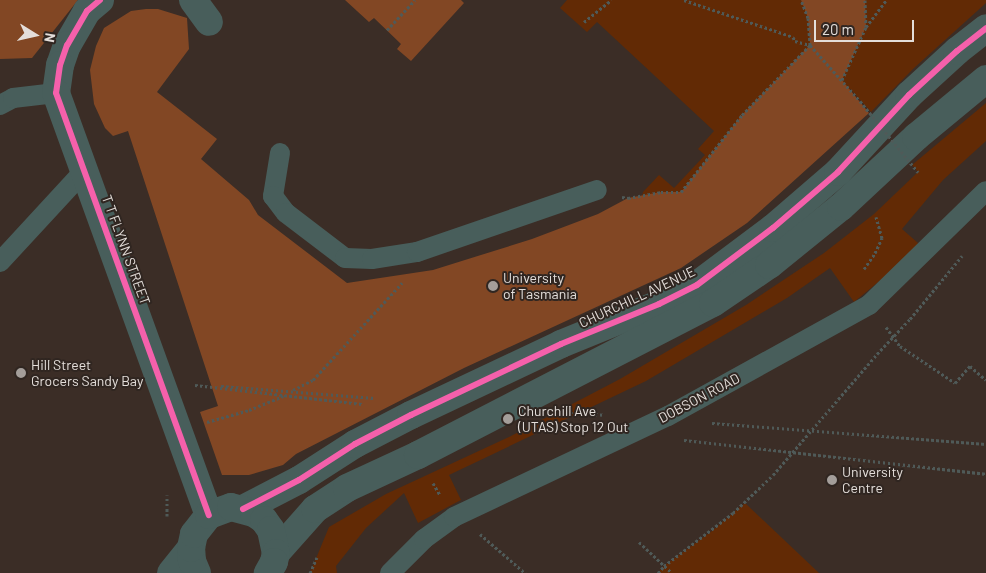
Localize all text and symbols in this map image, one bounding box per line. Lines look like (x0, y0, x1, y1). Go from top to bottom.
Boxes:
north arrow (10, 10, 60, 60)
scale bar (816, 10, 916, 42)
text: 20 m (822, 20, 854, 38)
text: N (41, 32, 59, 44)
street label: T T FLYNN STREET (98, 193, 154, 307)
street label: CHURCHILL AVENUE (576, 263, 698, 331)
place label: University of Tasmania (503, 270, 577, 302)
marker: University of Tasmania (487, 280, 499, 292)
place label: Hill Street Grocers Sandy Bay (31, 357, 143, 390)
marker: Hill Street Grocers Sandy Bay (15, 367, 27, 379)
street label: DOBSON ROAD (655, 370, 743, 426)
place label: Churchill Ave (UTAS) Stop 12 Out (518, 403, 628, 436)
marker: Churchill Ave (UTAS) Stop 12 Out (502, 413, 514, 425)
place label: University Centre (842, 464, 903, 497)
marker: University Centre (826, 474, 838, 486)

